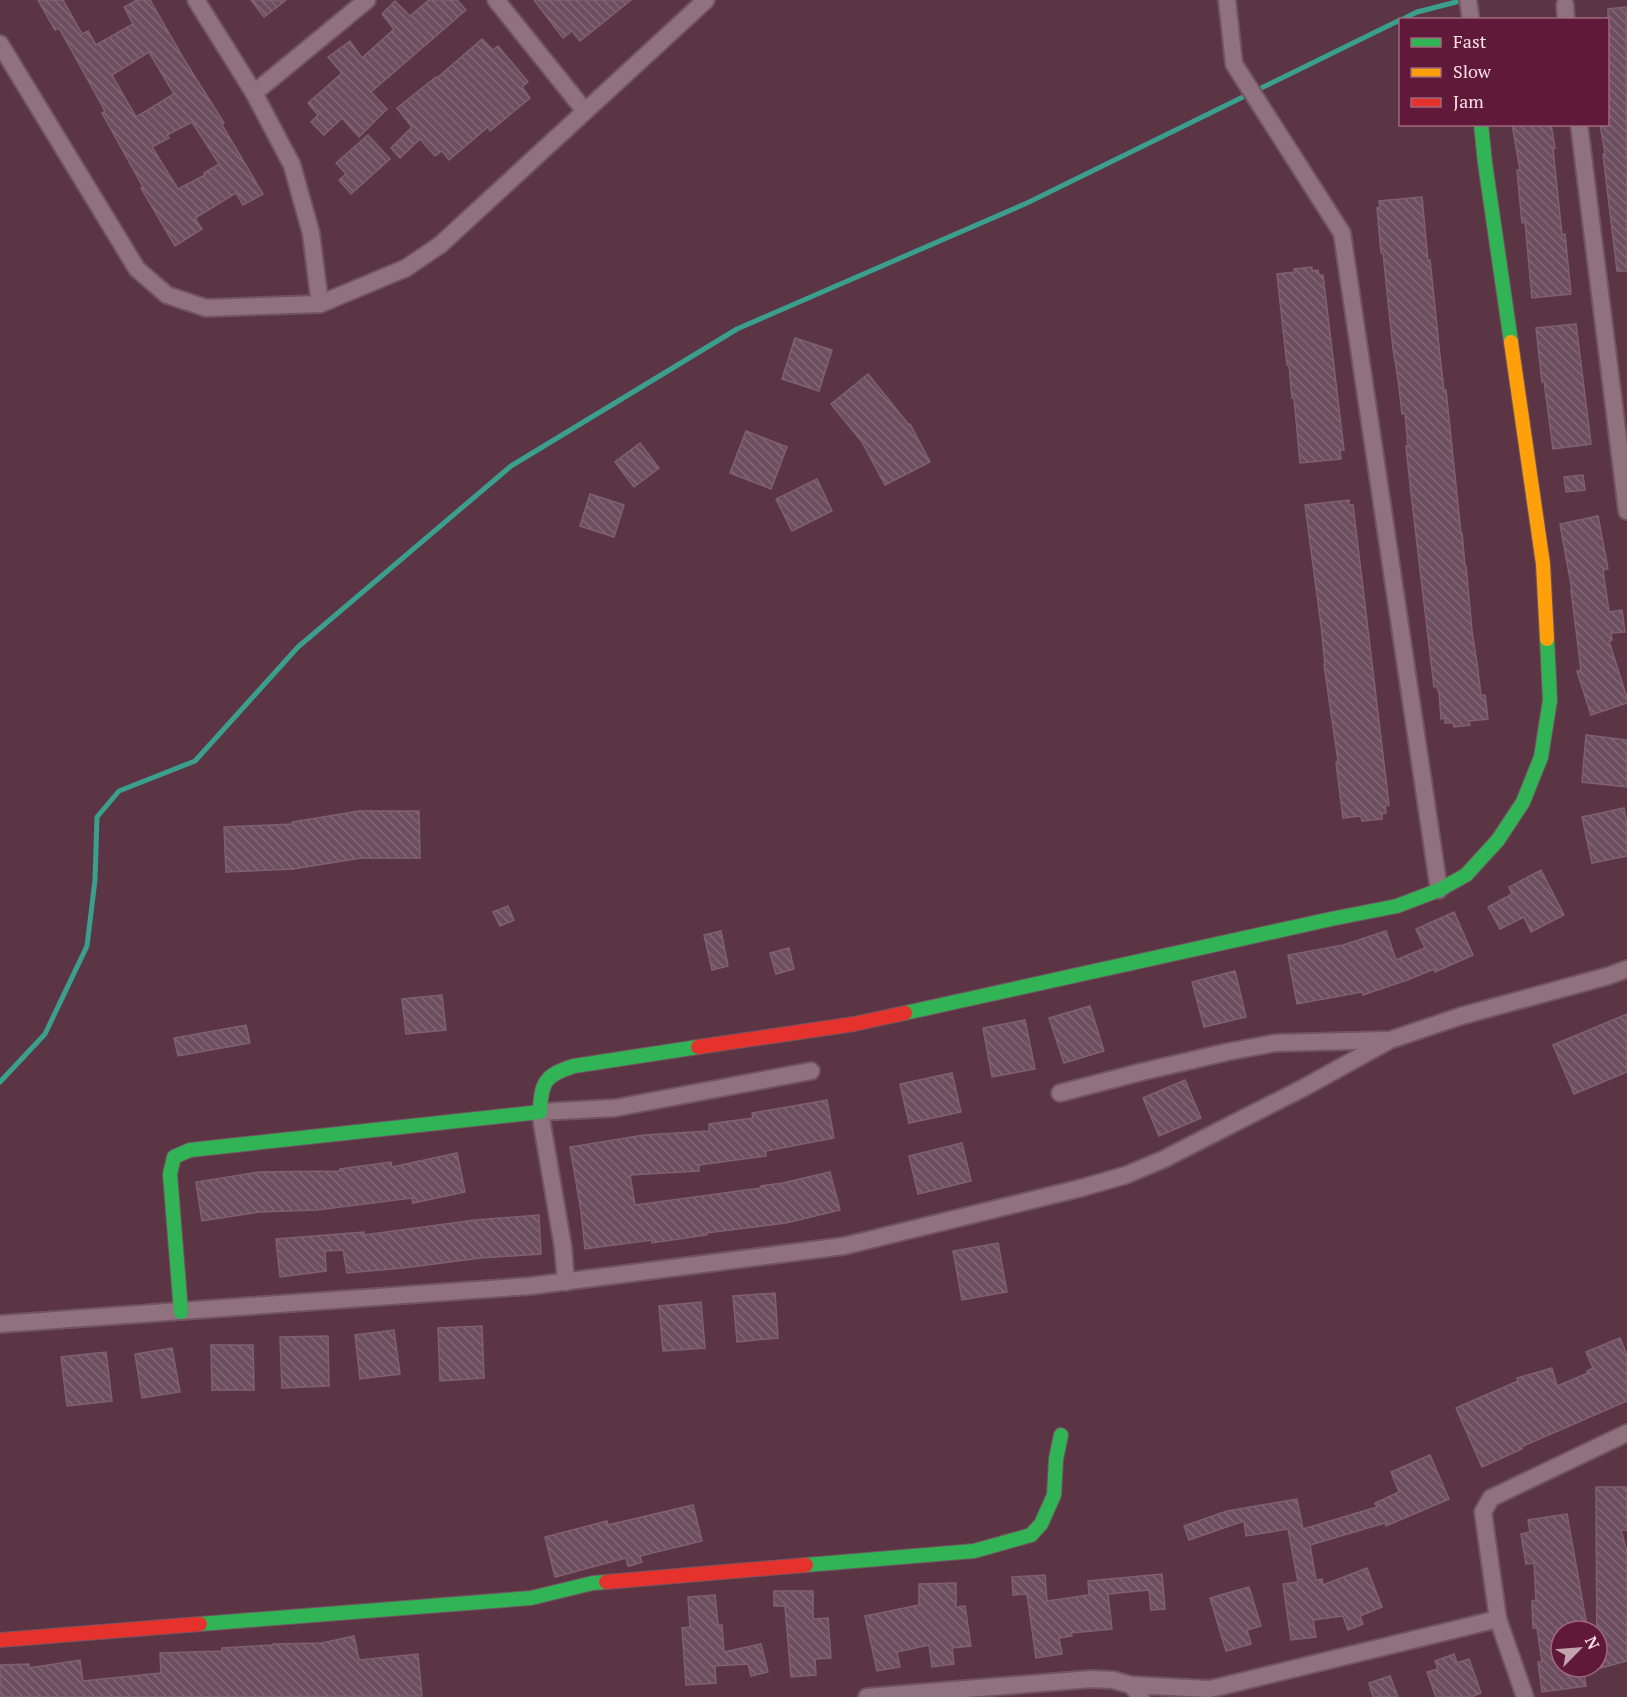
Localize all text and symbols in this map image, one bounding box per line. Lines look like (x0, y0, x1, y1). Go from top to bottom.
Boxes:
legend (1399, 18, 1609, 126)
text: Fast (1453, 29, 1487, 53)
text: Slow (1453, 59, 1492, 83)
text: Jam (1453, 89, 1484, 113)
north arrow (1549, 1619, 1609, 1679)
text: N (1580, 1633, 1605, 1653)

